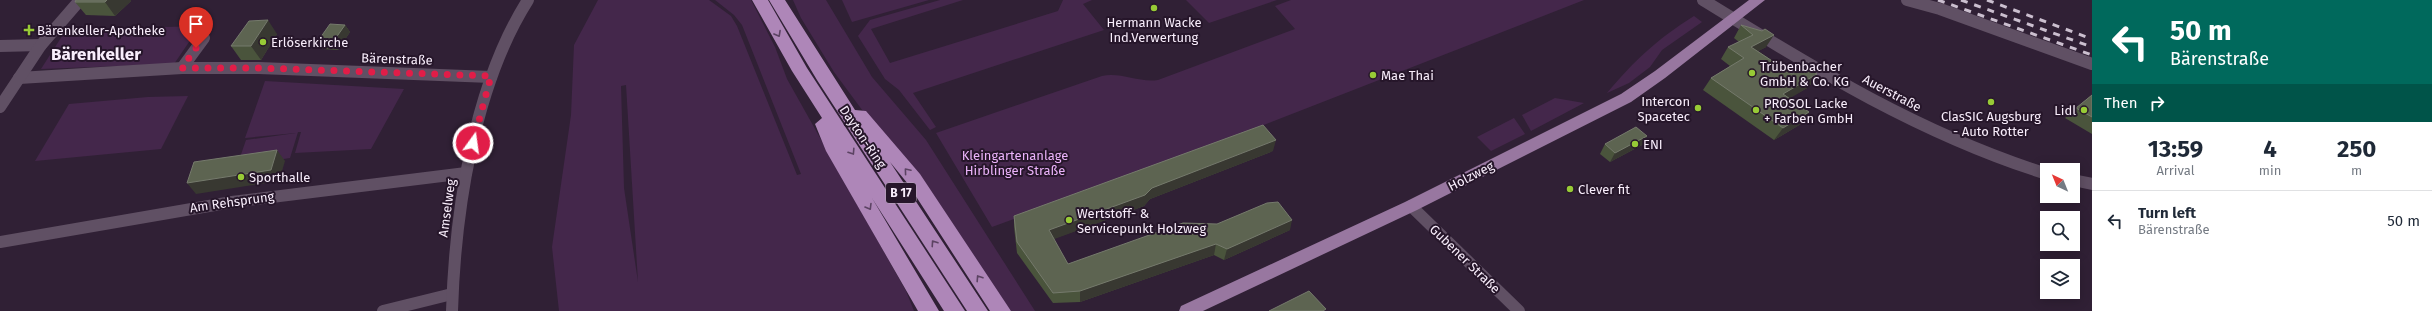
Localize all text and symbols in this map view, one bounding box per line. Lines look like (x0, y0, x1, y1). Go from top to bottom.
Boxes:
marker: Hermann Wacke Ind.Verwertung (1149, 3, 1159, 13)
pin (179, 7.0, 213, 48)
icon: arrive (185, 13, 207, 35)
text: 50 m (2170, 14, 2232, 47)
place label: Hermann Wacke Ind.Verwertung (1106, 15, 1202, 45)
icon: left (2104, 16, 2156, 68)
place label: Bärenkeller-Apotheke (37, 23, 165, 38)
marker: Bärenkeller-Apotheke (24, 25, 34, 35)
one-way arrow (773, 30, 780, 38)
place label: Erlöserkirche (271, 35, 348, 50)
marker: Erlöserkirche (258, 37, 268, 47)
district label: Bärenkeller (51, 44, 141, 65)
text: Bärenstraße (2170, 48, 2269, 70)
street label: Bärenstraße (361, 50, 433, 68)
place label: Trübenbacher GmbH & Co. KG (1760, 59, 1849, 89)
place label: Mae Thai (1381, 68, 1434, 83)
marker: Trübenbacher GmbH & Co. KG (1747, 68, 1757, 78)
marker: Mae Thai (1368, 70, 1378, 80)
street label: Auerstraße (1860, 71, 1924, 115)
icon: right (2146, 92, 2168, 114)
place label: Intercon Spacetec (1637, 94, 1690, 124)
text: Then (2104, 94, 2138, 112)
place label: PROSOL Lacke + Farben GmbH (1764, 96, 1853, 126)
marker: ClasSIC Augsburg - Auto Rotter (1986, 97, 1996, 107)
street label: Dayton-Ring (837, 103, 890, 171)
marker: Intercon Spacetec (1693, 103, 1703, 113)
place label: Lidl (2054, 103, 2076, 118)
marker: PROSOL Lacke + Farben GmbH (1751, 105, 1761, 115)
marker: Lidl (2079, 105, 2089, 115)
place label: ClasSIC Augsburg - Auto Rotter (1941, 109, 2041, 139)
position arrow (452, 122, 494, 164)
text: 13:59 (2148, 135, 2203, 163)
text: 4 (2263, 135, 2277, 163)
text: 250 (2337, 135, 2376, 163)
place label: ENI (1643, 137, 1663, 152)
marker: ENI (1630, 139, 1640, 149)
one-way arrow (847, 148, 854, 155)
park label: Kleingartenanlage Hirblinger Straße (962, 148, 1068, 178)
street label: Holzweg (1446, 158, 1497, 194)
north arrow (2040, 163, 2080, 203)
map controls (2040, 163, 2080, 299)
text: Arrival (2156, 163, 2194, 178)
text: min (2259, 163, 2281, 178)
text: m (2351, 163, 2362, 178)
one-way arrow (904, 168, 911, 175)
place label: Sporthalle (249, 170, 310, 185)
marker: Sporthalle (236, 172, 246, 182)
street label: Amselweg (435, 178, 459, 238)
place label: Clever fit (1578, 182, 1630, 197)
road number: B 17 (886, 183, 916, 203)
marker: Clever fit (1565, 184, 1575, 194)
street label: Am Rehsprung (189, 189, 275, 215)
one-way arrow (864, 203, 871, 210)
text: Turn left (2138, 204, 2196, 222)
place label: Wertstoff- & Servicepunkt Holzweg (1077, 206, 1206, 236)
icon: left (2104, 210, 2126, 232)
button: search (2040, 211, 2080, 251)
text: 50 m (2387, 212, 2420, 230)
marker: Wertstoff- & Servicepunkt Holzweg (1064, 215, 1074, 225)
street label: Gubener Straße (1427, 222, 1503, 296)
text: Bärenstraße (2138, 222, 2210, 237)
one-way arrow (932, 241, 939, 248)
button: layers (2040, 259, 2080, 299)
one-way arrow (977, 276, 984, 283)

